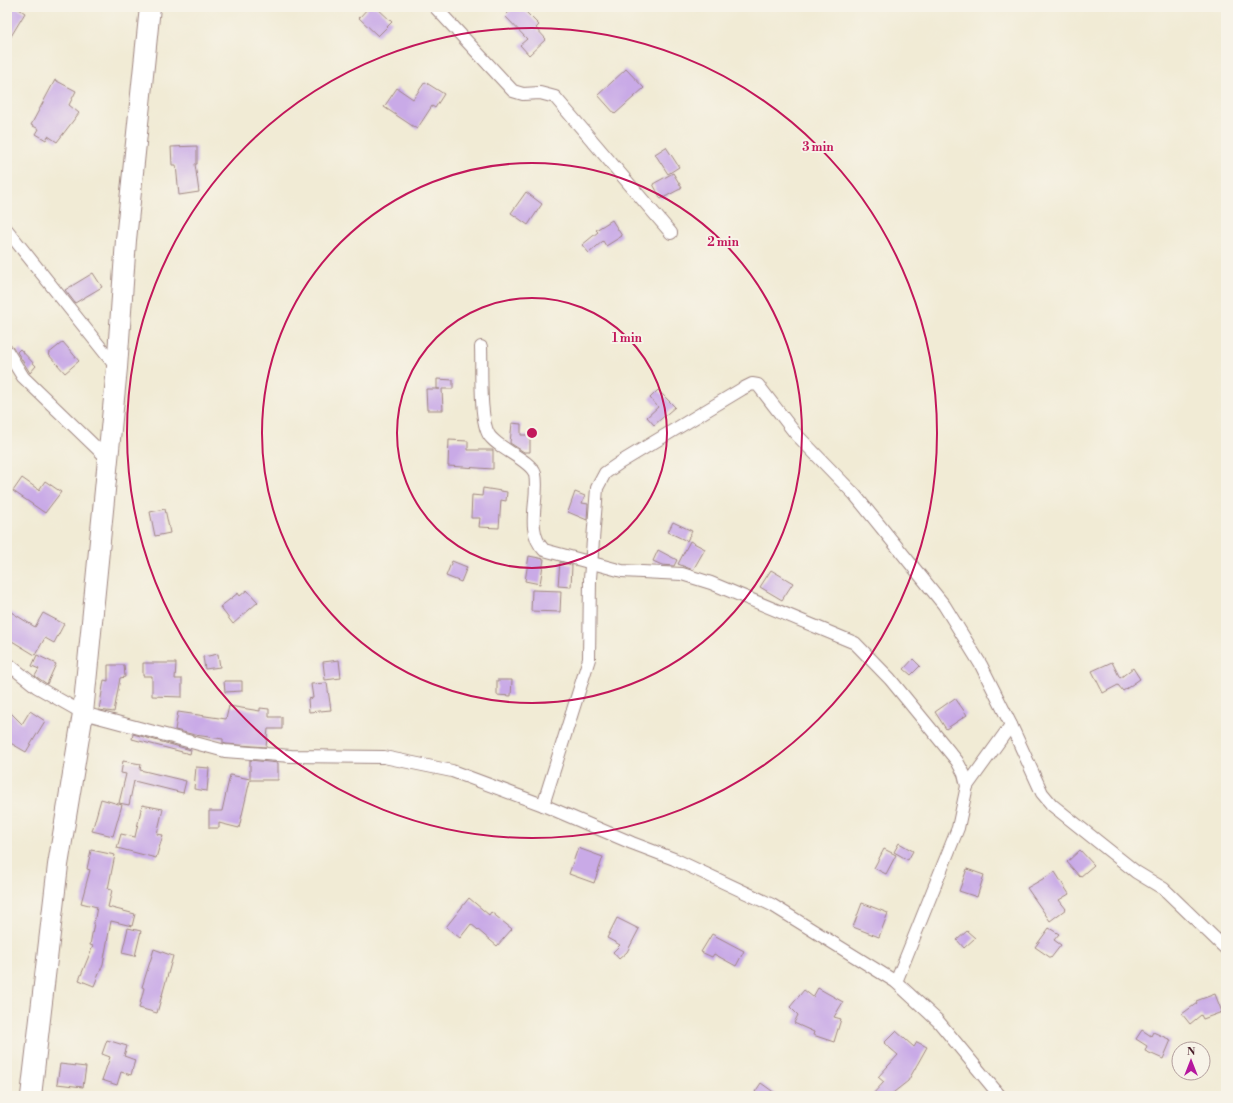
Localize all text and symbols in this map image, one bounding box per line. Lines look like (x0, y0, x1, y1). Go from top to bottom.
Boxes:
text: 3 min (802, 140, 834, 155)
text: 2 min (707, 235, 739, 250)
text: 1 min (612, 331, 643, 346)
centre of rings (525, 426, 539, 440)
north arrow (1171, 1041, 1211, 1081)
text: N (1187, 1045, 1196, 1059)

